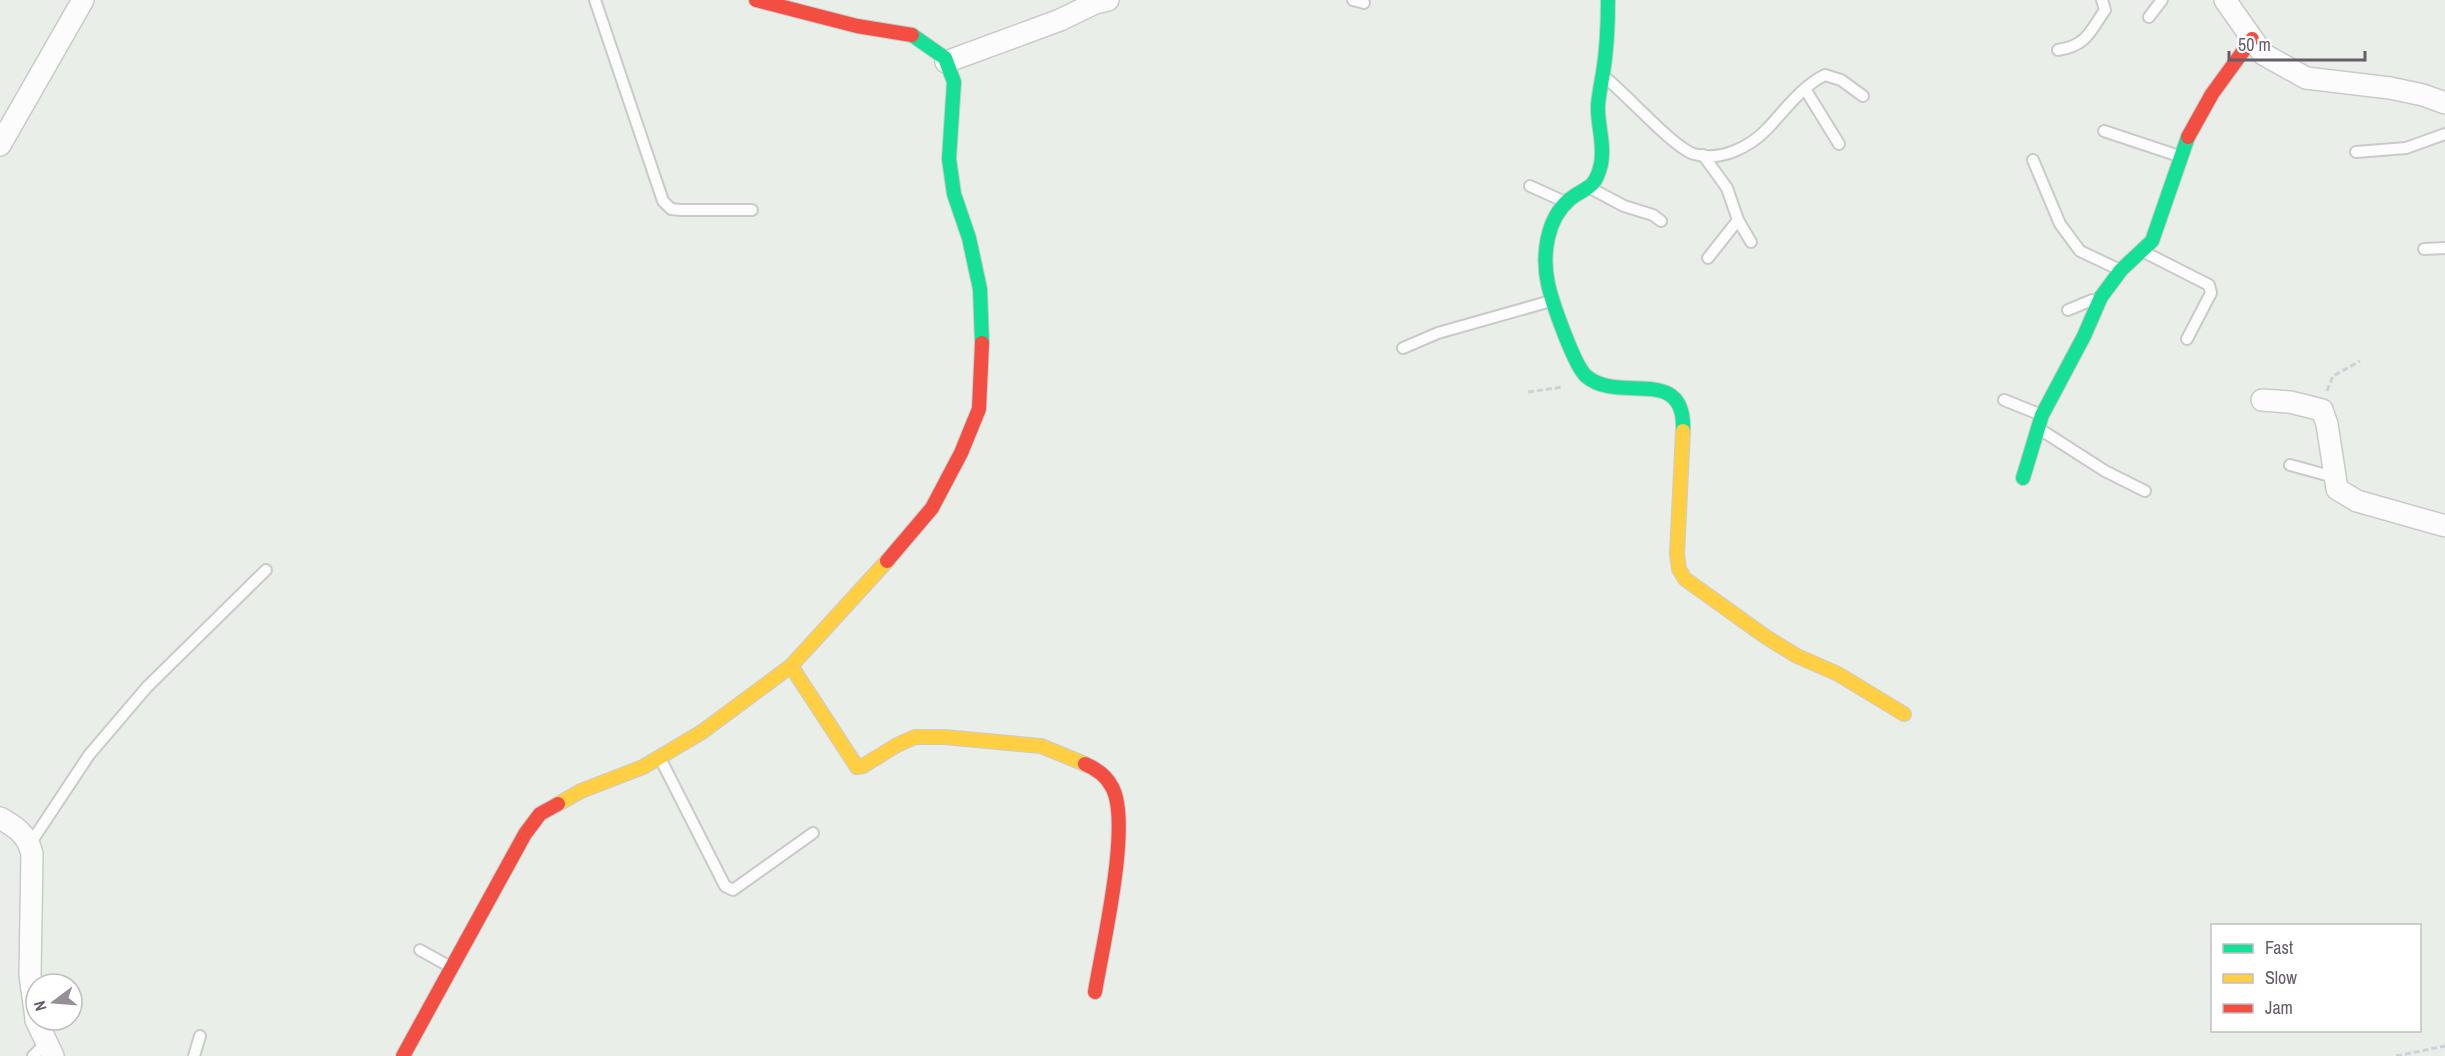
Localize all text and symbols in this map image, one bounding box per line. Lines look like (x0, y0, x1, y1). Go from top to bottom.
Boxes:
scale bar (2229, 24, 2366, 62)
text: 50 m (2238, 32, 2271, 57)
legend (2211, 924, 2421, 1032)
text: Fast (2265, 935, 2293, 960)
text: Slow (2265, 965, 2297, 990)
north arrow (24, 972, 84, 1032)
text: Jam (2265, 995, 2293, 1020)
text: N (28, 999, 51, 1014)

